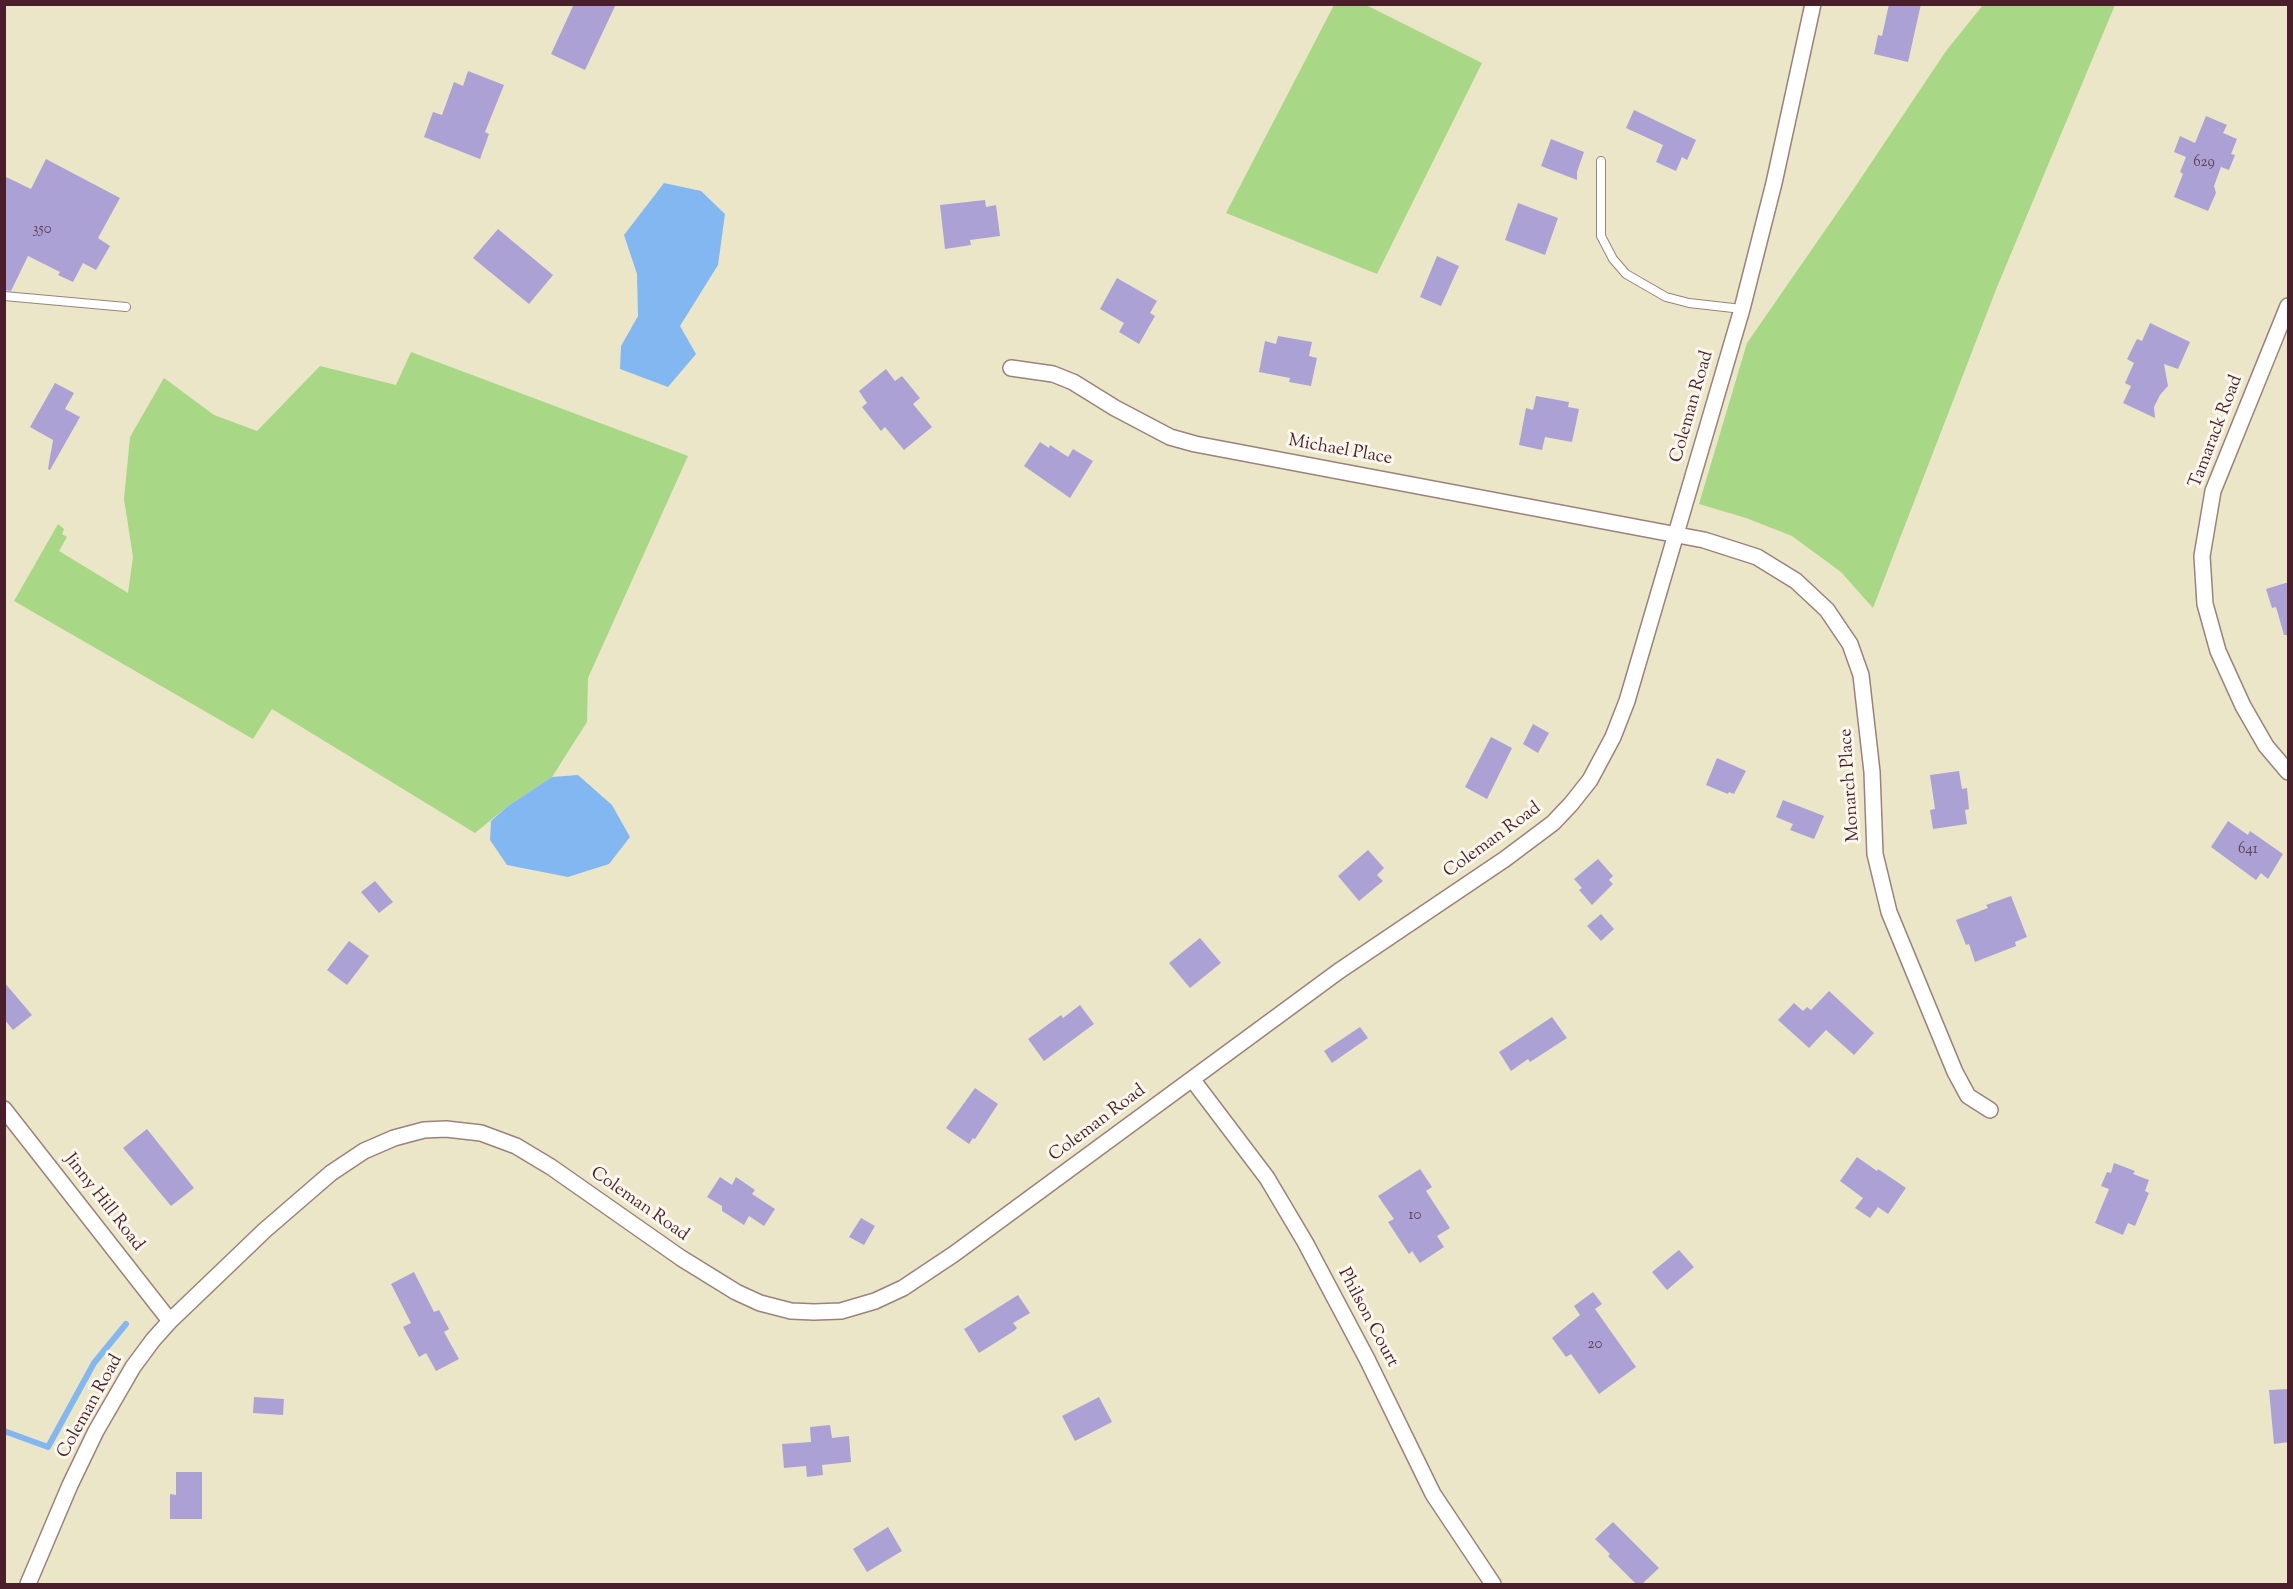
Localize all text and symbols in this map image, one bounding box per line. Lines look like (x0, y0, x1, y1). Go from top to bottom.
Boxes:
house number: 629 (2193, 154, 2215, 172)
house number: 350 (32, 221, 52, 239)
street label: Coleman Road (1667, 349, 1719, 465)
street label: Tamarack Road (2186, 372, 2248, 492)
street label: Michael Place (1286, 431, 1394, 471)
street label: Monarch Place (1836, 728, 1866, 842)
street label: Coleman Road (1440, 798, 1546, 884)
house number: 641 (2238, 841, 2258, 859)
street label: Coleman Road (1046, 1081, 1150, 1167)
street label: Jinny Hill Road (58, 1150, 148, 1256)
street label: Coleman Road (586, 1163, 692, 1247)
house number: 10 (1409, 1207, 1421, 1225)
street label: Philson Court (1332, 1265, 1402, 1371)
house number: 20 (1588, 1336, 1602, 1354)
street label: Coleman Road (54, 1351, 128, 1463)

